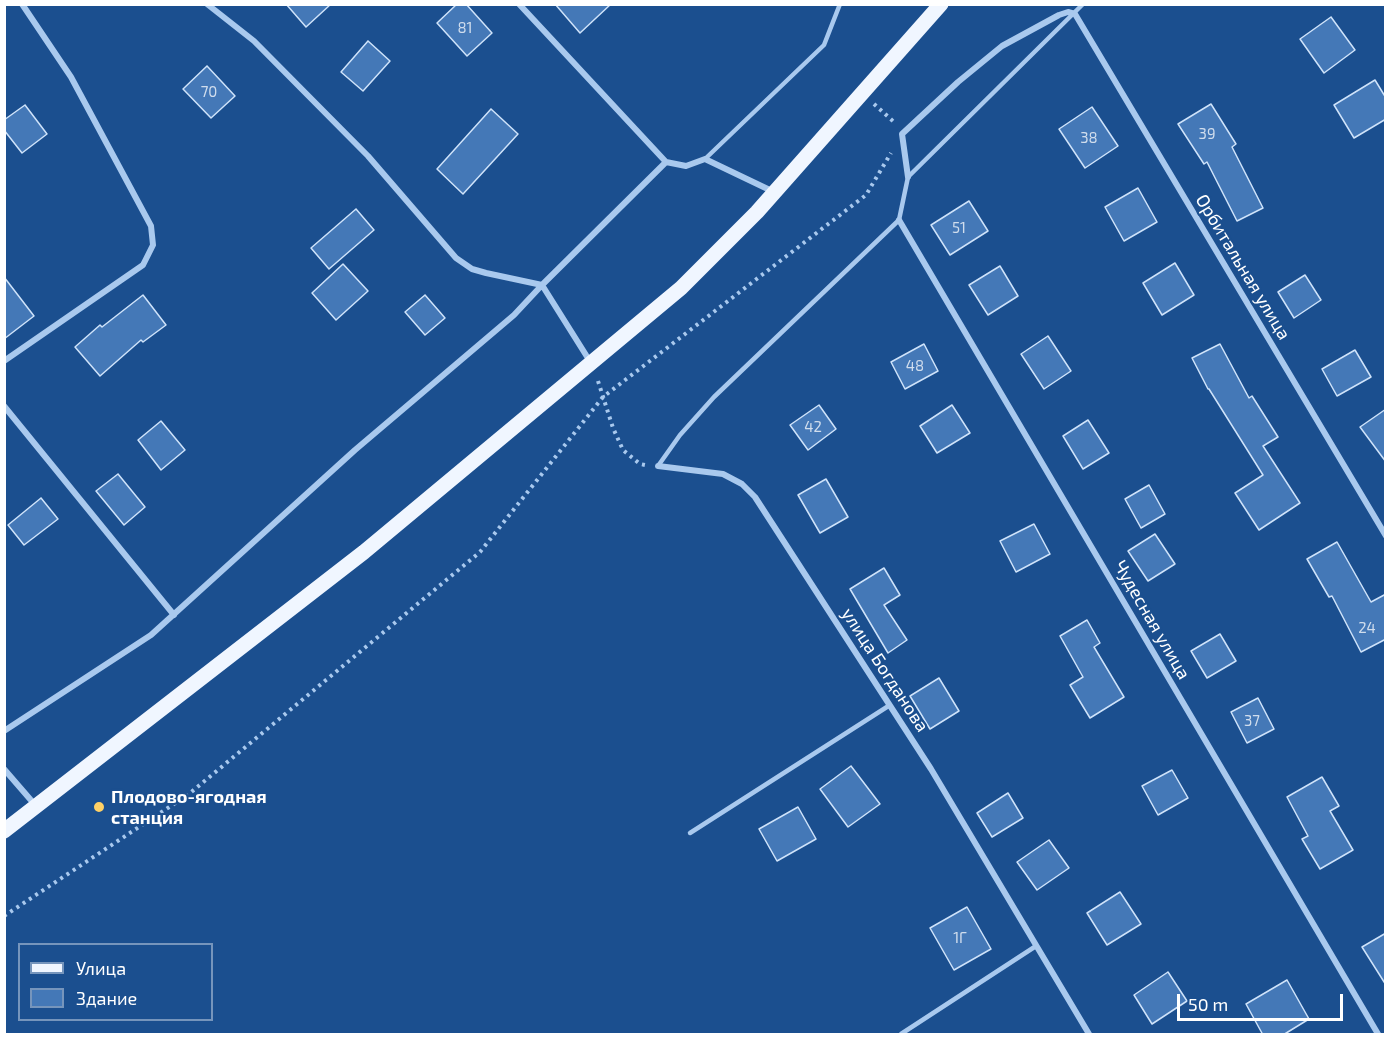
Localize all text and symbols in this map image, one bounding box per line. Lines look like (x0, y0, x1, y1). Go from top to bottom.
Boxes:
house number: 81 (457, 19, 473, 37)
house number: 70 (201, 83, 217, 101)
house number: 39 (1199, 125, 1215, 143)
house number: 38 (1080, 129, 1098, 147)
street label: Орбитальная улица (1191, 190, 1295, 344)
house number: 51 (952, 219, 966, 237)
house number: 48 (906, 357, 924, 375)
house number: 42 (804, 418, 822, 436)
street label: Чудесная улица (1109, 557, 1195, 683)
street label: улица Богданова (837, 604, 933, 736)
house number: 24 (1358, 619, 1376, 637)
house number: 37 (1244, 712, 1260, 730)
place label: Плодово-ягодная станция (111, 786, 267, 828)
marker: Плодово-ягодная станция (92, 800, 106, 814)
house number: 1Г (953, 929, 967, 947)
legend (18, 943, 213, 1021)
text: Улица (76, 957, 126, 979)
scale bar (1180, 982, 1346, 1020)
text: Здание (76, 987, 137, 1009)
text: 50 m (1188, 993, 1228, 1015)

